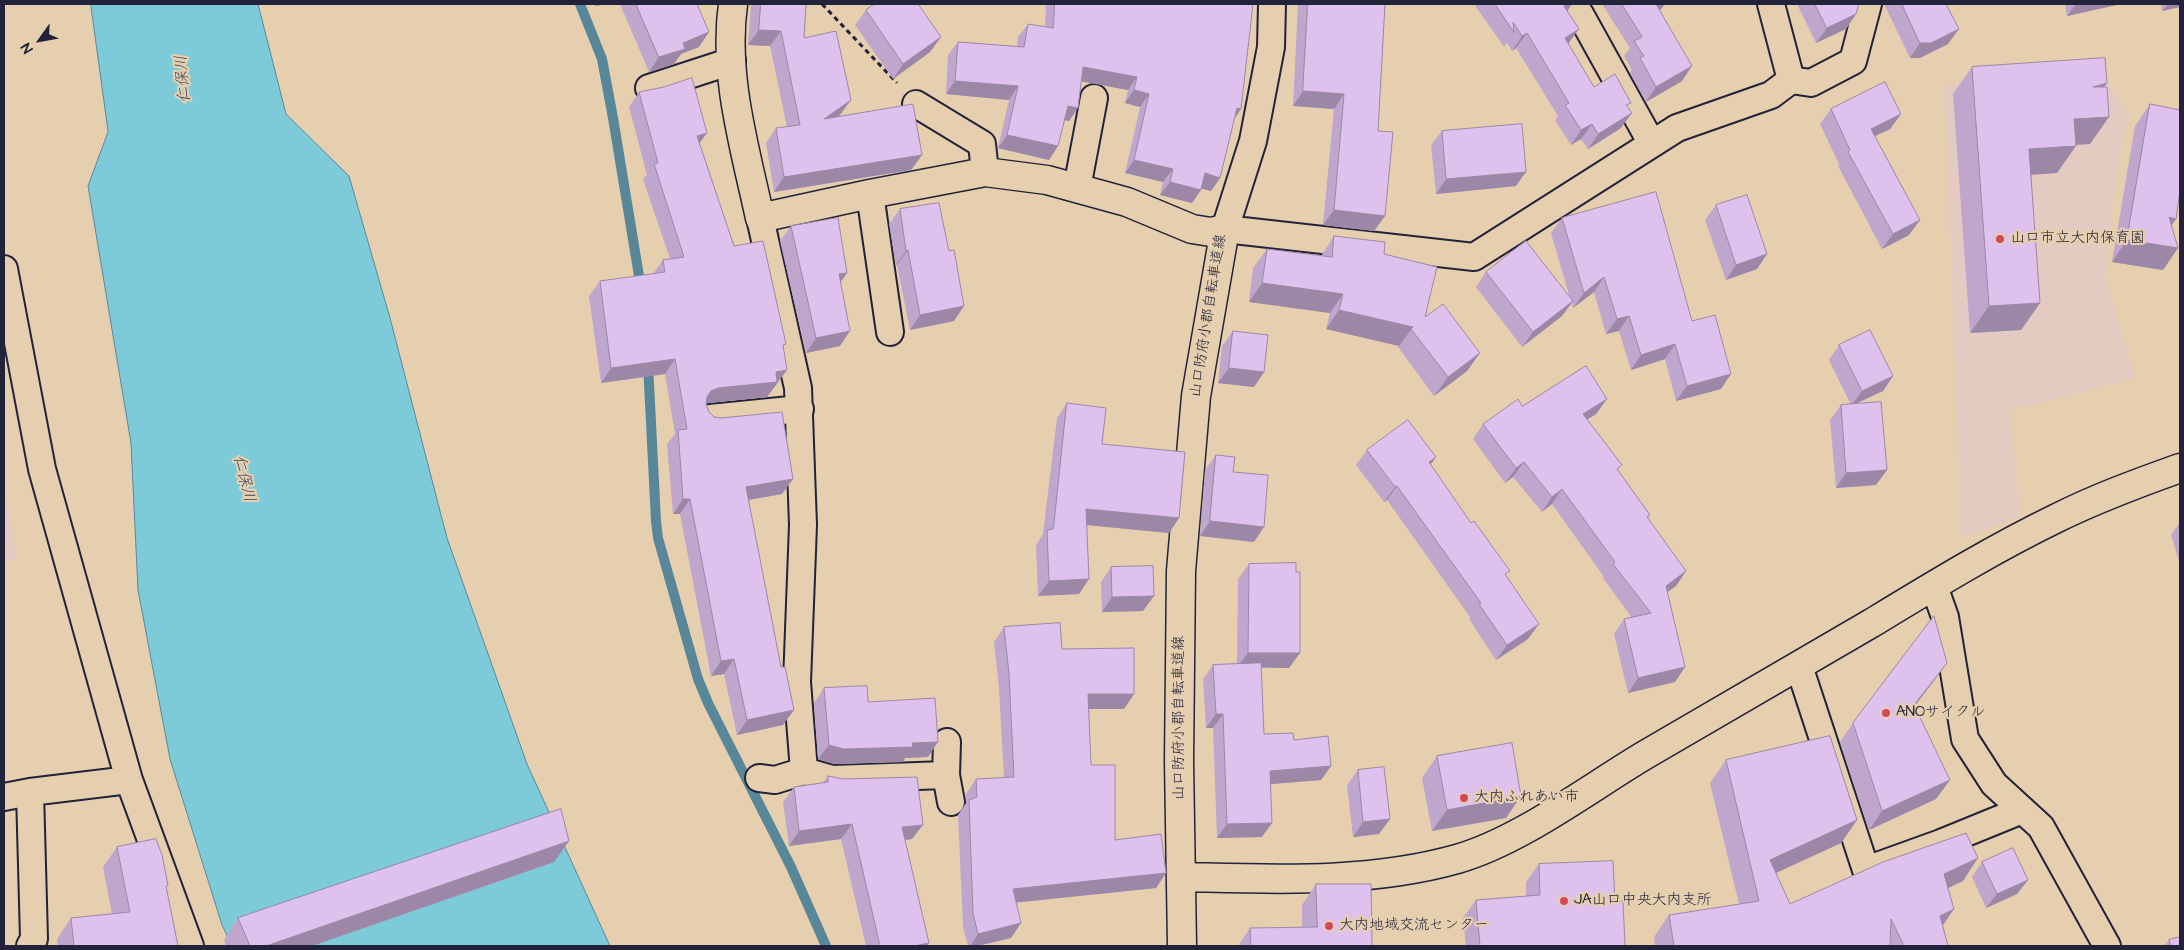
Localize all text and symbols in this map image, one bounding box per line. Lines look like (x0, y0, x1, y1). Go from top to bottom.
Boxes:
north arrow (15, 15, 65, 65)
text: N (16, 39, 38, 57)
water label: 仁保川 (172, 54, 196, 104)
place label: 山口市立大内保育園 (2010, 230, 2145, 248)
street label: 山口防府小郡自転車道線 (1187, 233, 1231, 399)
marker: 山口市立大内保育園 (1994, 233, 2006, 245)
water label: 仁保川 (228, 453, 258, 505)
street label: 山口防府小郡自転車道線 (1171, 636, 1189, 800)
place label: ANOサイクル (1896, 704, 1985, 722)
marker: ANOサイクル (1880, 707, 1892, 719)
place label: 大内ふれあい市 (1474, 789, 1579, 807)
marker: 大内ふれあい市 (1458, 792, 1470, 804)
place label: JA山口中央大内支所 (1574, 892, 1712, 910)
marker: JA山口中央大内支所 (1558, 895, 1570, 907)
place label: 大内地域交流センター (1339, 917, 1489, 935)
marker: 大内地域交流センター (1323, 920, 1335, 932)

